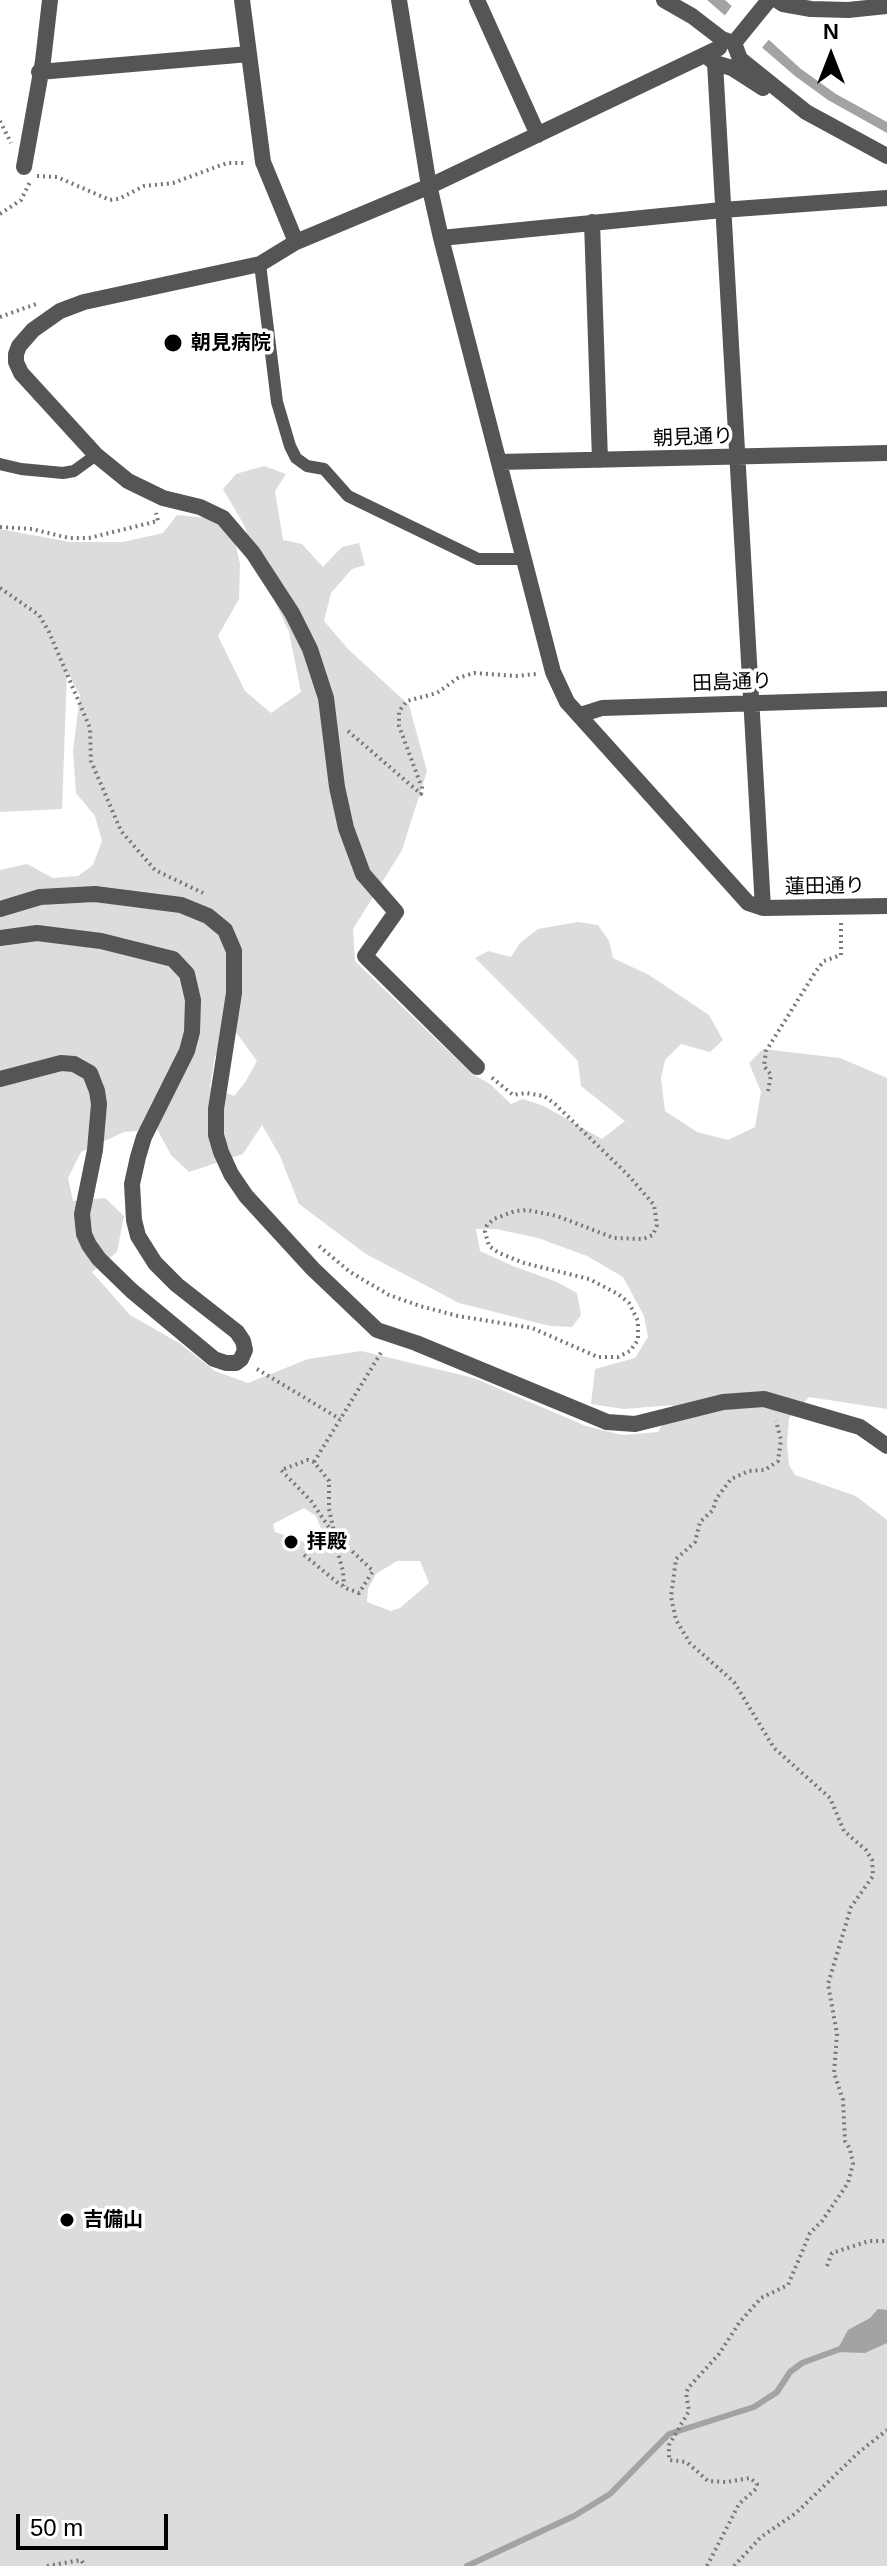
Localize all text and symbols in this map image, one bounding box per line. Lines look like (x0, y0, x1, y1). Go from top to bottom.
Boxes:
north arrow (791, 16, 871, 96)
text: N (823, 19, 839, 44)
place label: 朝見病院 (191, 331, 271, 355)
marker: 朝見病院 (162, 332, 184, 354)
street label: 朝見通り (653, 425, 733, 451)
street label: 田島通り (692, 670, 772, 696)
street label: 蓮田通り (785, 874, 865, 900)
place label: 拝殿 (307, 1530, 347, 1554)
marker: 拝殿 (282, 1533, 300, 1551)
place label: 吉備山 (83, 2208, 143, 2232)
marker: 吉備山 (58, 2211, 76, 2229)
scale bar (20, 2498, 172, 2548)
text: 50 m (30, 2514, 83, 2541)

